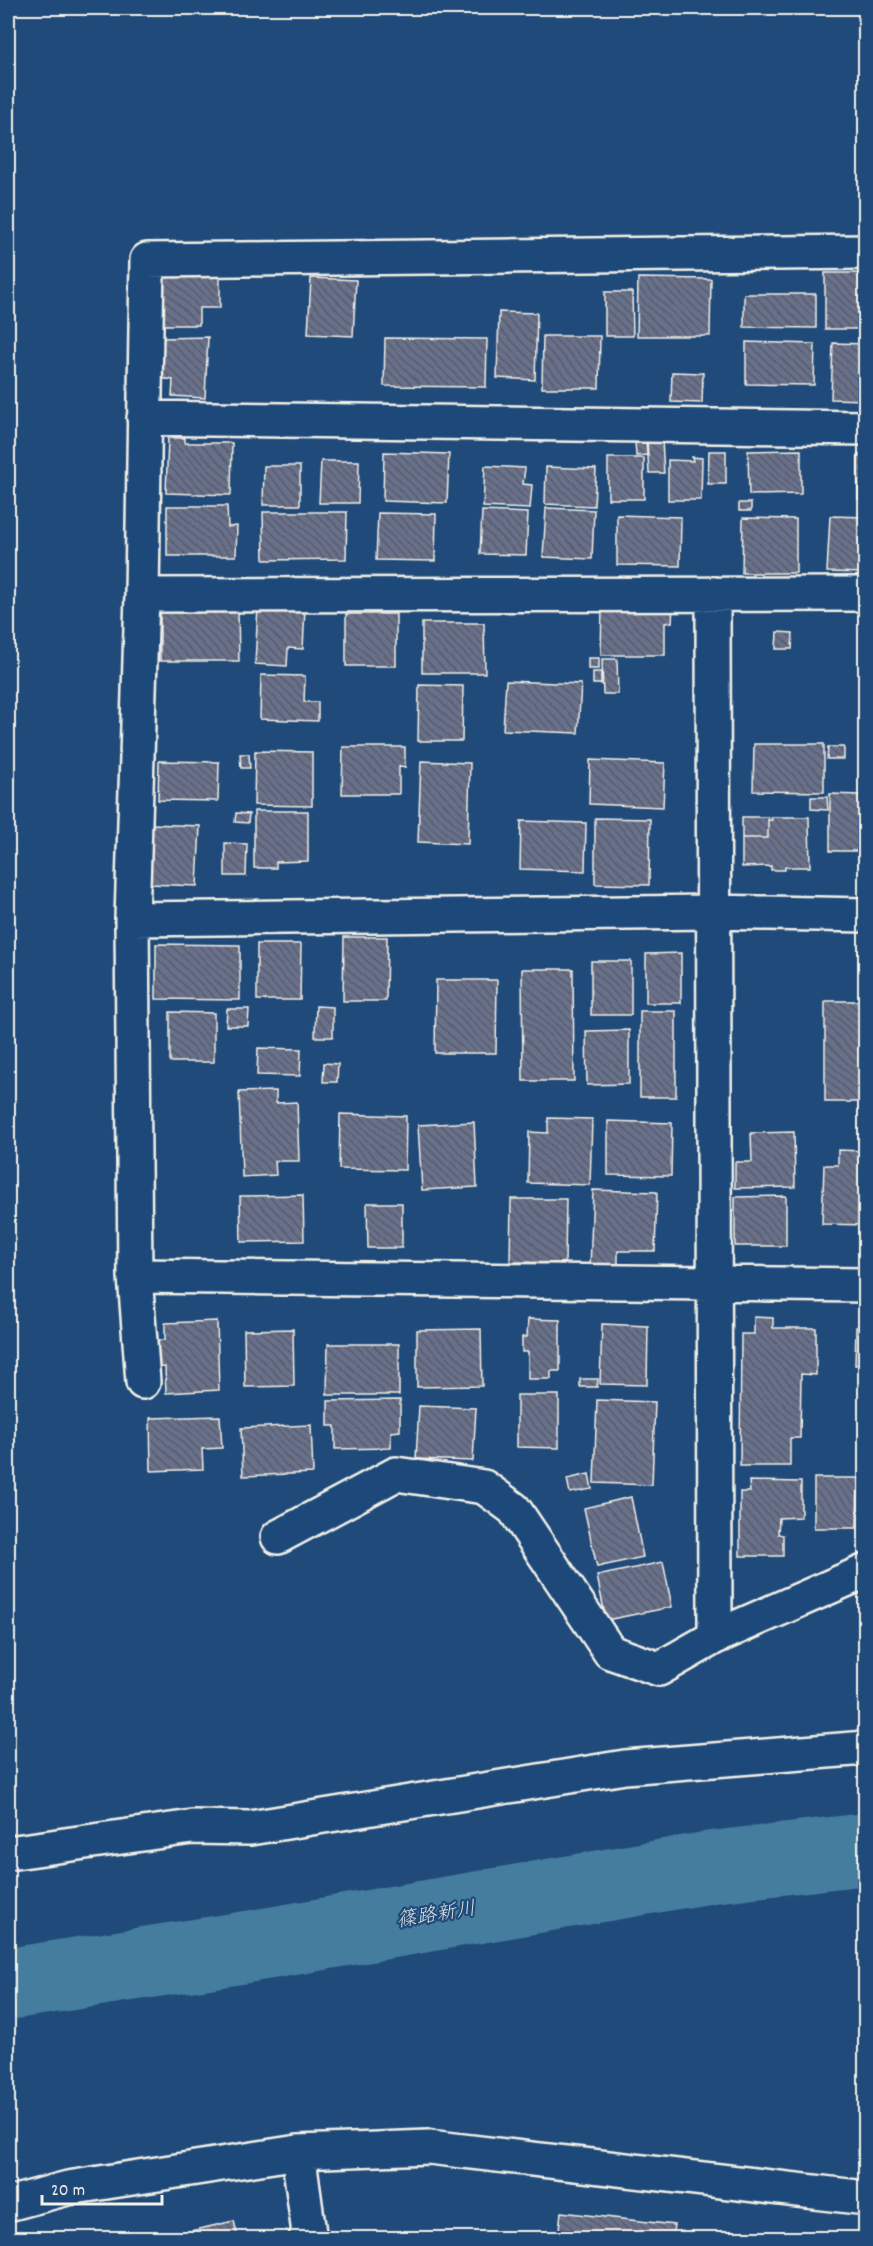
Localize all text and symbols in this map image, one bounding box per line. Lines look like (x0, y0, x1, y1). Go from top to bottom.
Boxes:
water label: 篠路新川 (395, 1896, 478, 1936)
scale bar (42, 2168, 162, 2206)
text: 20 m (51, 2179, 85, 2204)

